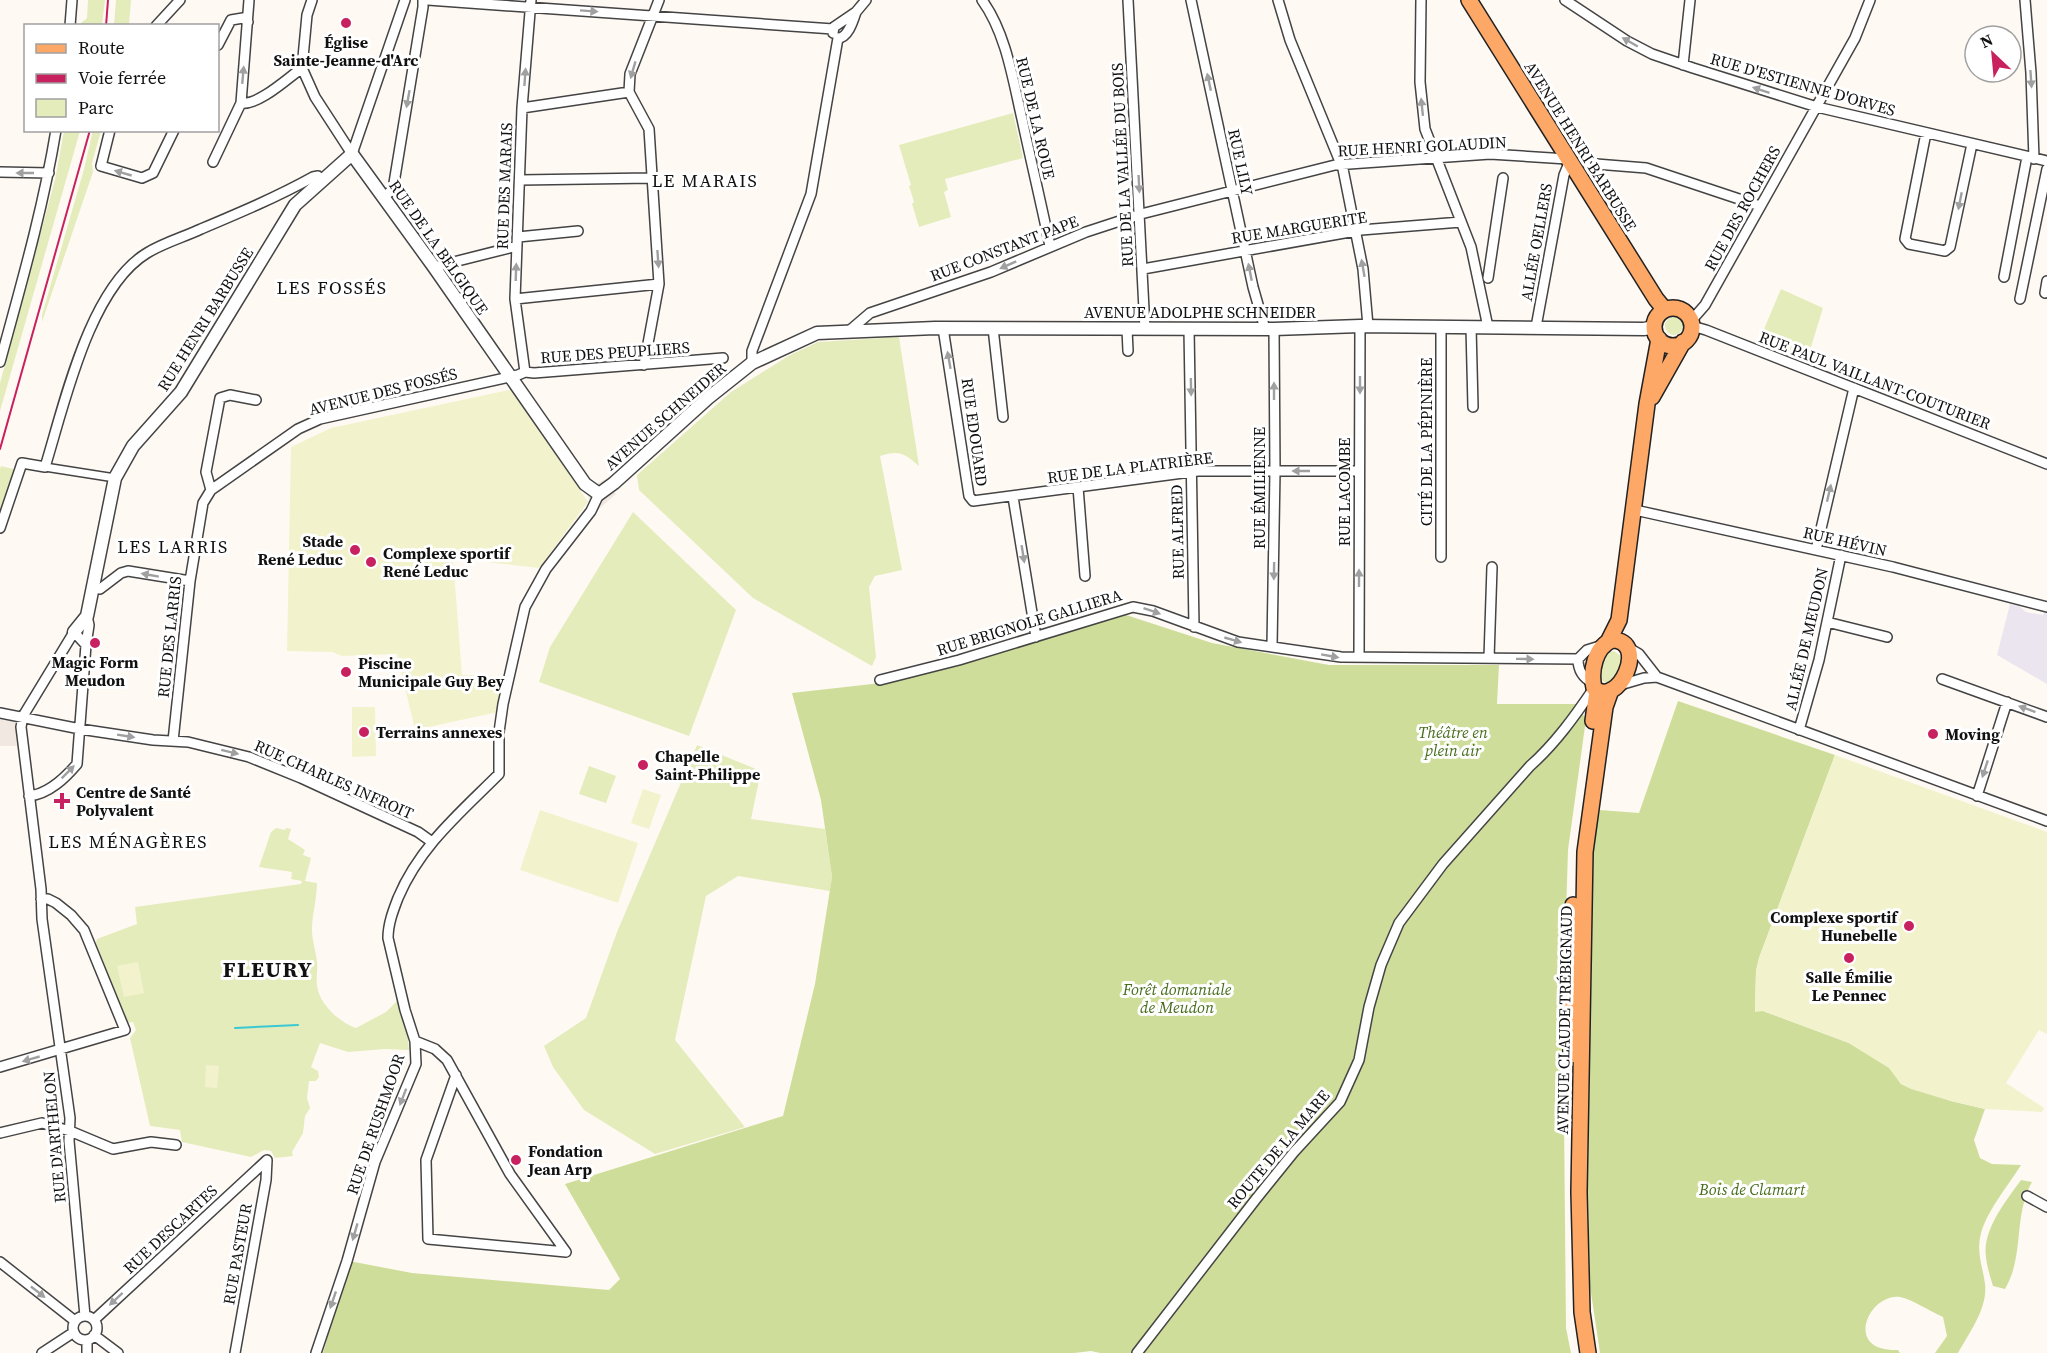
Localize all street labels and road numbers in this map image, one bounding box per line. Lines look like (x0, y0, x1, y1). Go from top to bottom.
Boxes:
street label: RUE D'ESTIENNE D'ORVES (1708, 47, 1898, 121)
street label: RUE DE LA ROUE (1011, 55, 1061, 182)
street label: AVENUE HENRI BARBUSSE (1520, 57, 1643, 235)
street label: RUE DE LA VALLÉE DU BOIS (1106, 62, 1138, 268)
street label: RUE DES MARAIS (491, 122, 517, 250)
street label: RUE LILY (1223, 127, 1259, 197)
street label: RUE HENRI GOLAUDIN (1337, 131, 1507, 161)
street label: RUE DES ROCHERS (1699, 142, 1785, 274)
street label: RUE DE LA BELGIQUE (384, 175, 494, 319)
street label: ALLÉE OELLERS (1515, 181, 1557, 303)
street label: RUE MARGUERITE (1230, 205, 1369, 249)
street label: RUE CONSTANT PAPE (927, 209, 1082, 286)
street label: RUE HENRI BARBUSSE (152, 243, 258, 395)
street label: AVENUE ADOLPHE SCHNEIDER (1084, 301, 1317, 323)
street label: RUE PAUL VAILLANT-COUTURIER (1756, 325, 1995, 435)
street label: RUE DES PEUPLIERS (540, 336, 690, 368)
street label: AVENUE SCHNEIDER (599, 357, 731, 475)
street label: CITÉ DE LA PÉPINIÈRE (1415, 357, 1437, 526)
street label: AVENUE DES FOSSÉS (306, 362, 460, 420)
street label: RUE EDOUARD (956, 376, 994, 488)
street label: RUE ÉMILIENNE (1248, 426, 1270, 549)
street label: RUE LACOMBE (1333, 437, 1355, 547)
street label: RUE DE LA PLATRIÈRE (1046, 446, 1215, 488)
street label: RUE ALFRED (1165, 484, 1189, 580)
street label: RUE HÉVIN (1801, 521, 1889, 561)
street label: ALLÉE DE MEUDON (1779, 565, 1833, 712)
street label: RUE DES LARRIS (152, 575, 186, 699)
street label: RUE BRIGNOLE GALLIERA (934, 583, 1125, 661)
street label: RUE CHARLES INFROIT (251, 734, 417, 824)
street label: AVENUE CLAUDE TRÉBIGNAUD (1551, 905, 1577, 1135)
street label: RUE DE RUSHMOOR (341, 1050, 410, 1197)
street label: RUE D'ARTHELON (37, 1070, 71, 1204)
street label: ROUTE DE LA MARE (1222, 1085, 1334, 1213)
street label: RUE DESCARTES (118, 1180, 222, 1278)
street label: RUE PASTEUR (217, 1201, 257, 1306)

